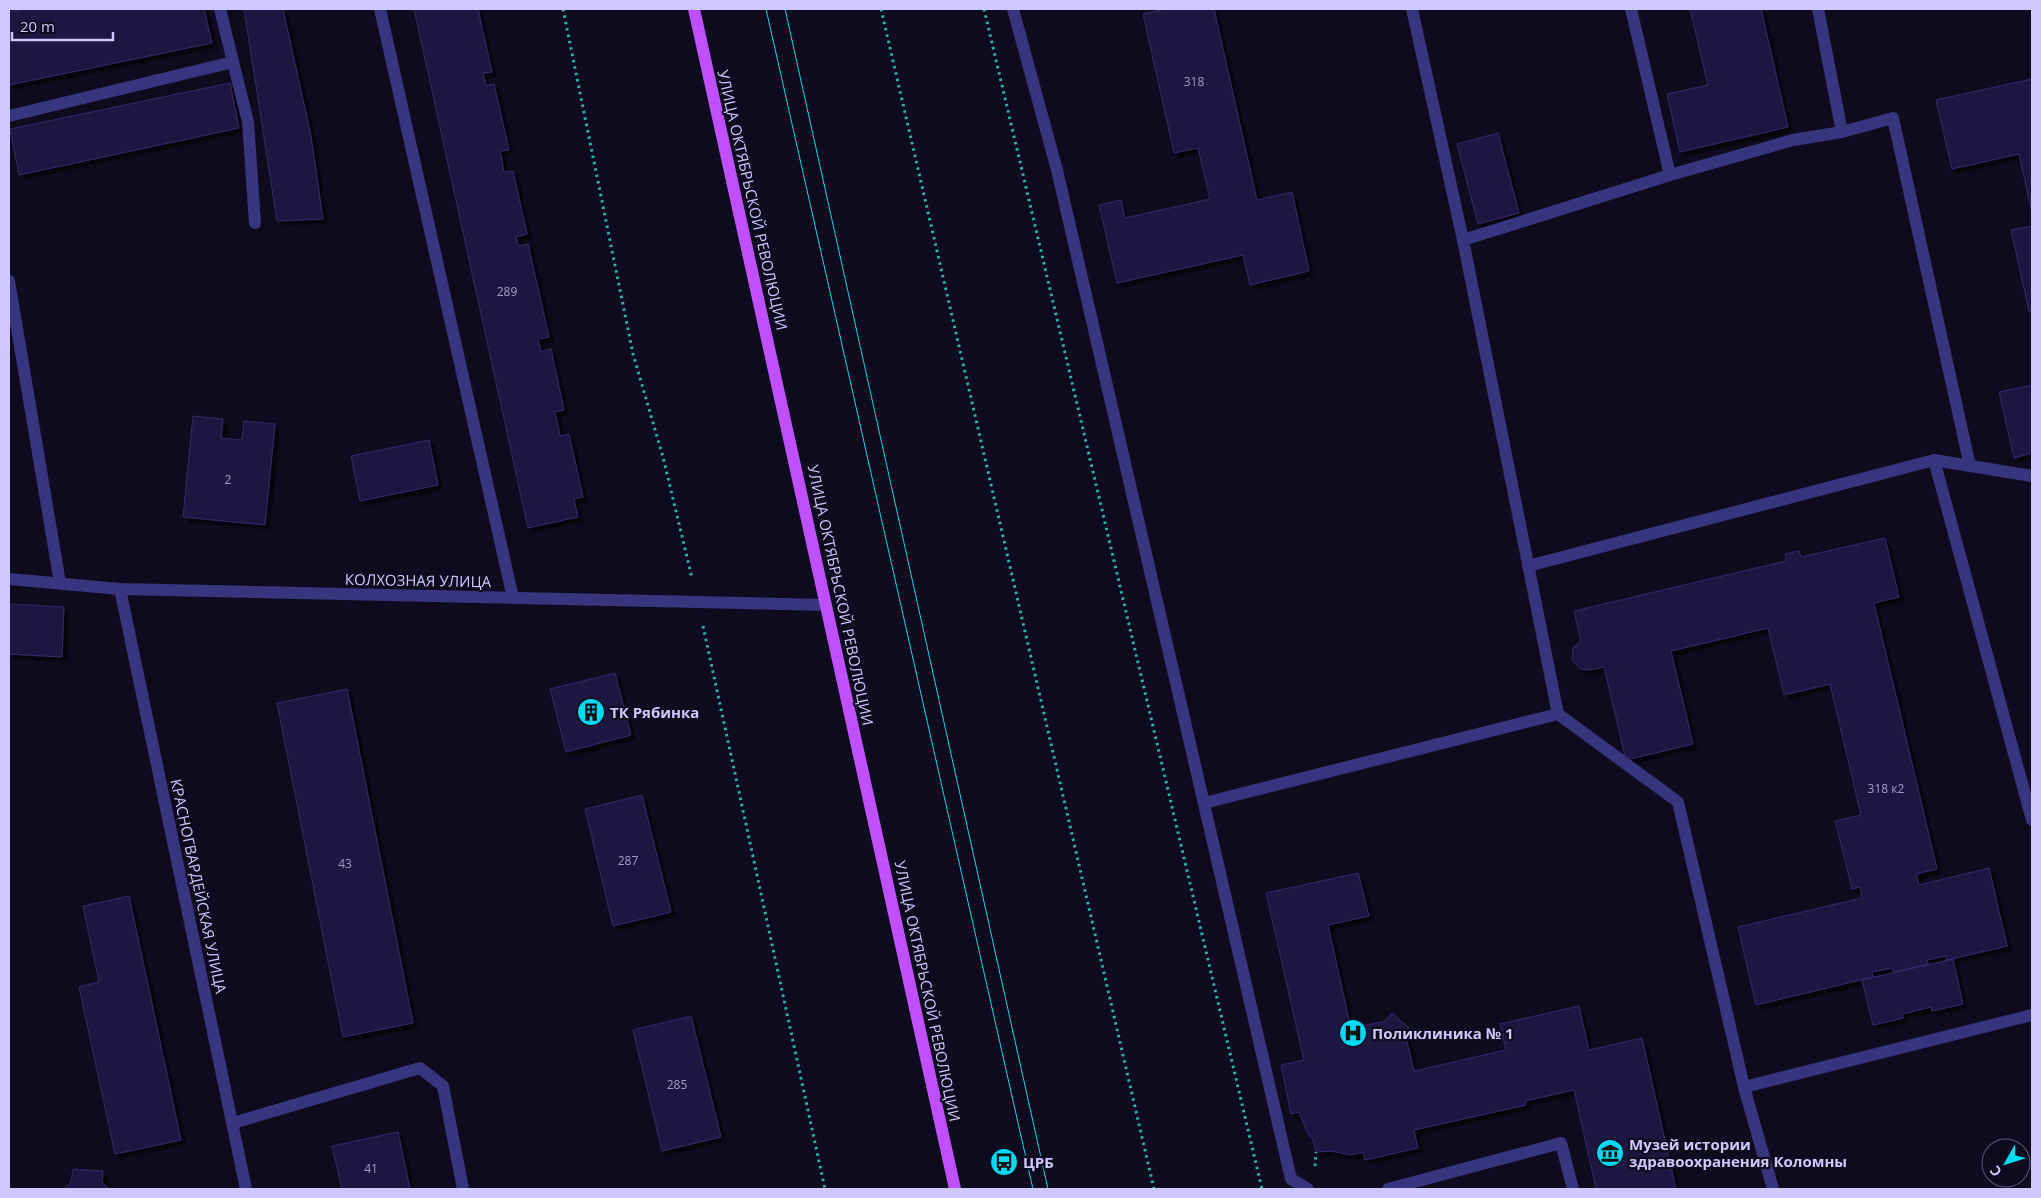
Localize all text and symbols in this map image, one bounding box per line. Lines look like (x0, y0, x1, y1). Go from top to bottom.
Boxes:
scale bar (12, 10, 114, 42)
text: 20 m (20, 16, 55, 36)
street label: УЛИЦА ОКТЯБРЬСКОЙ РЕВОЛЮЦИИ (713, 68, 793, 332)
house number: 318 (1184, 73, 1204, 90)
house number: 289 (497, 283, 517, 300)
street label: УЛИЦА ОКТЯБРЬСКОЙ РЕВОЛЮЦИИ (804, 463, 878, 727)
house number: 2 (225, 471, 232, 488)
street label: КОЛХОЗНАЯ УЛИЦА (345, 569, 492, 591)
building icon: ТК Рябинка (576, 697, 606, 727)
place label: ТК Рябинка (610, 702, 699, 722)
street label: КРАСНОГВАРДЕЙСКАЯ УЛИЦА (166, 777, 232, 996)
house number: 318 к2 (1868, 780, 1905, 797)
house number: 287 (618, 852, 638, 869)
house number: 43 (338, 855, 352, 872)
street label: УЛИЦА ОКТЯБРЬСКОЙ РЕВОЛЮЦИИ (891, 859, 965, 1123)
hospital icon: Поликлиника № 1 (1338, 1018, 1368, 1048)
place label: Поликлиника № 1 (1372, 1023, 1514, 1043)
house number: 285 (667, 1076, 687, 1093)
place label: Музей истории здравоохранения Коломны (1629, 1134, 1847, 1171)
museum icon: Музей истории здравоохранения Коломны (1595, 1138, 1625, 1168)
north arrow (1981, 1138, 2031, 1188)
bus stop icon: ЦРБ (989, 1147, 1019, 1177)
place label: ЦРБ (1023, 1152, 1054, 1172)
house number: 41 (364, 1160, 378, 1177)
text: С (1985, 1162, 2006, 1181)

